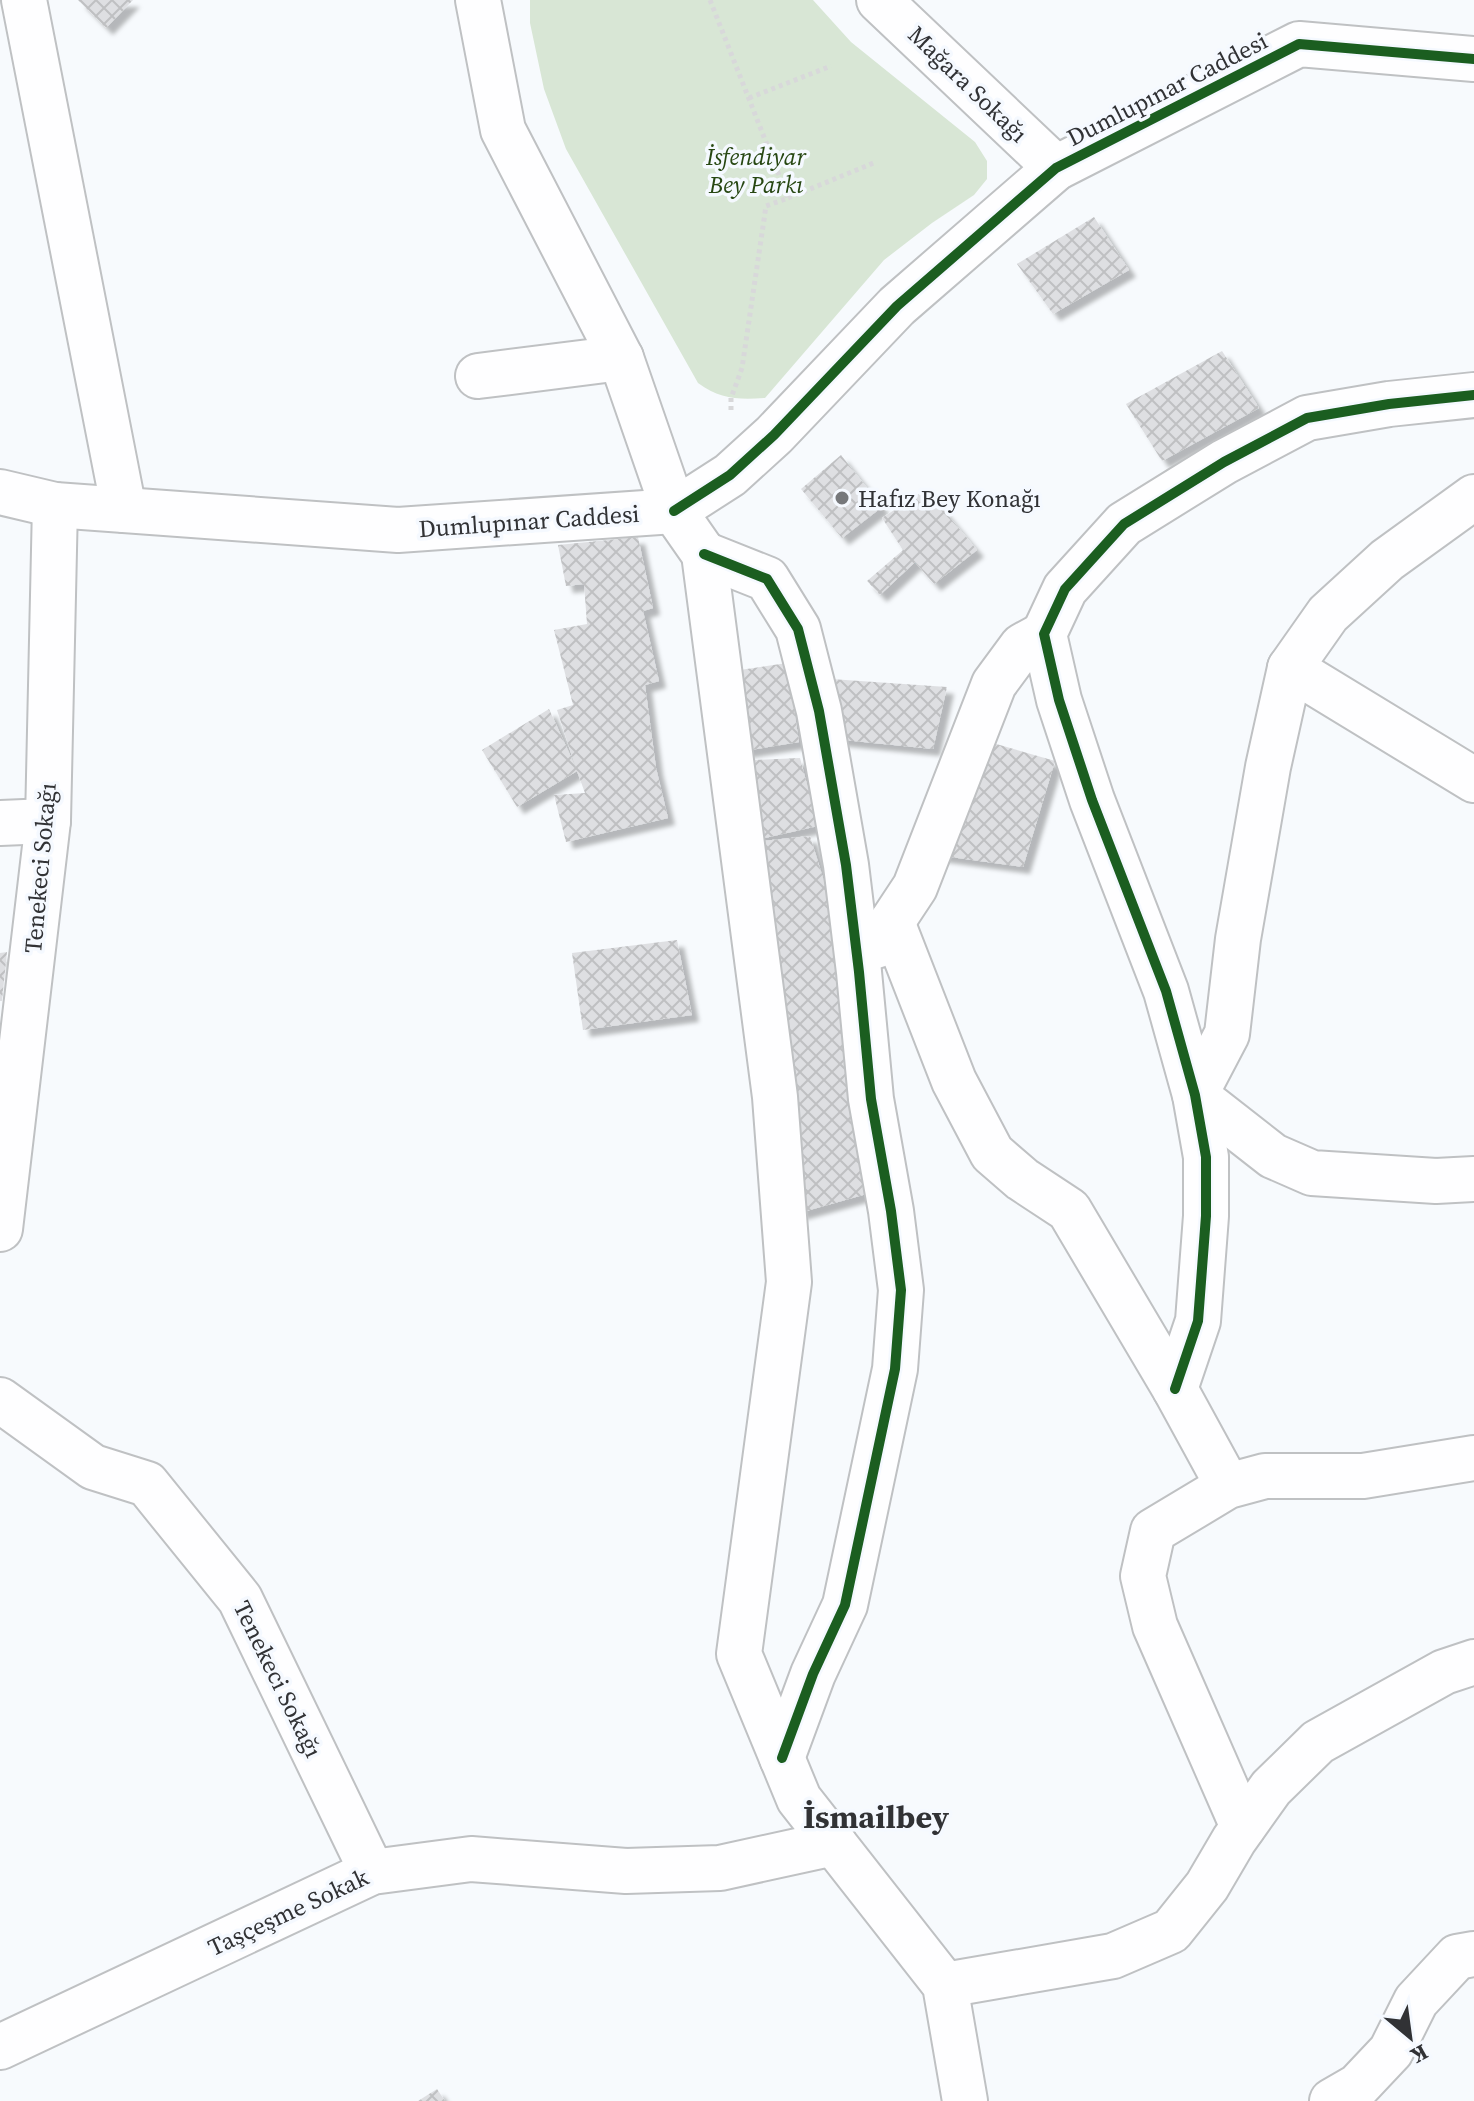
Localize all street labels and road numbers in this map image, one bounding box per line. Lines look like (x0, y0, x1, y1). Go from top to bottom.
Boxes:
street label: Mağara Sokağı (901, 18, 1035, 150)
street label: Dumlupınar Caddesi (1061, 24, 1273, 154)
street label: Dumlupınar Caddesi (418, 497, 640, 545)
street label: Tenekeci Sokağı (16, 781, 64, 955)
street label: Tenekeci Sokağı (226, 1595, 330, 1763)
street label: Taşçeşme Sokak (202, 1860, 374, 1964)

